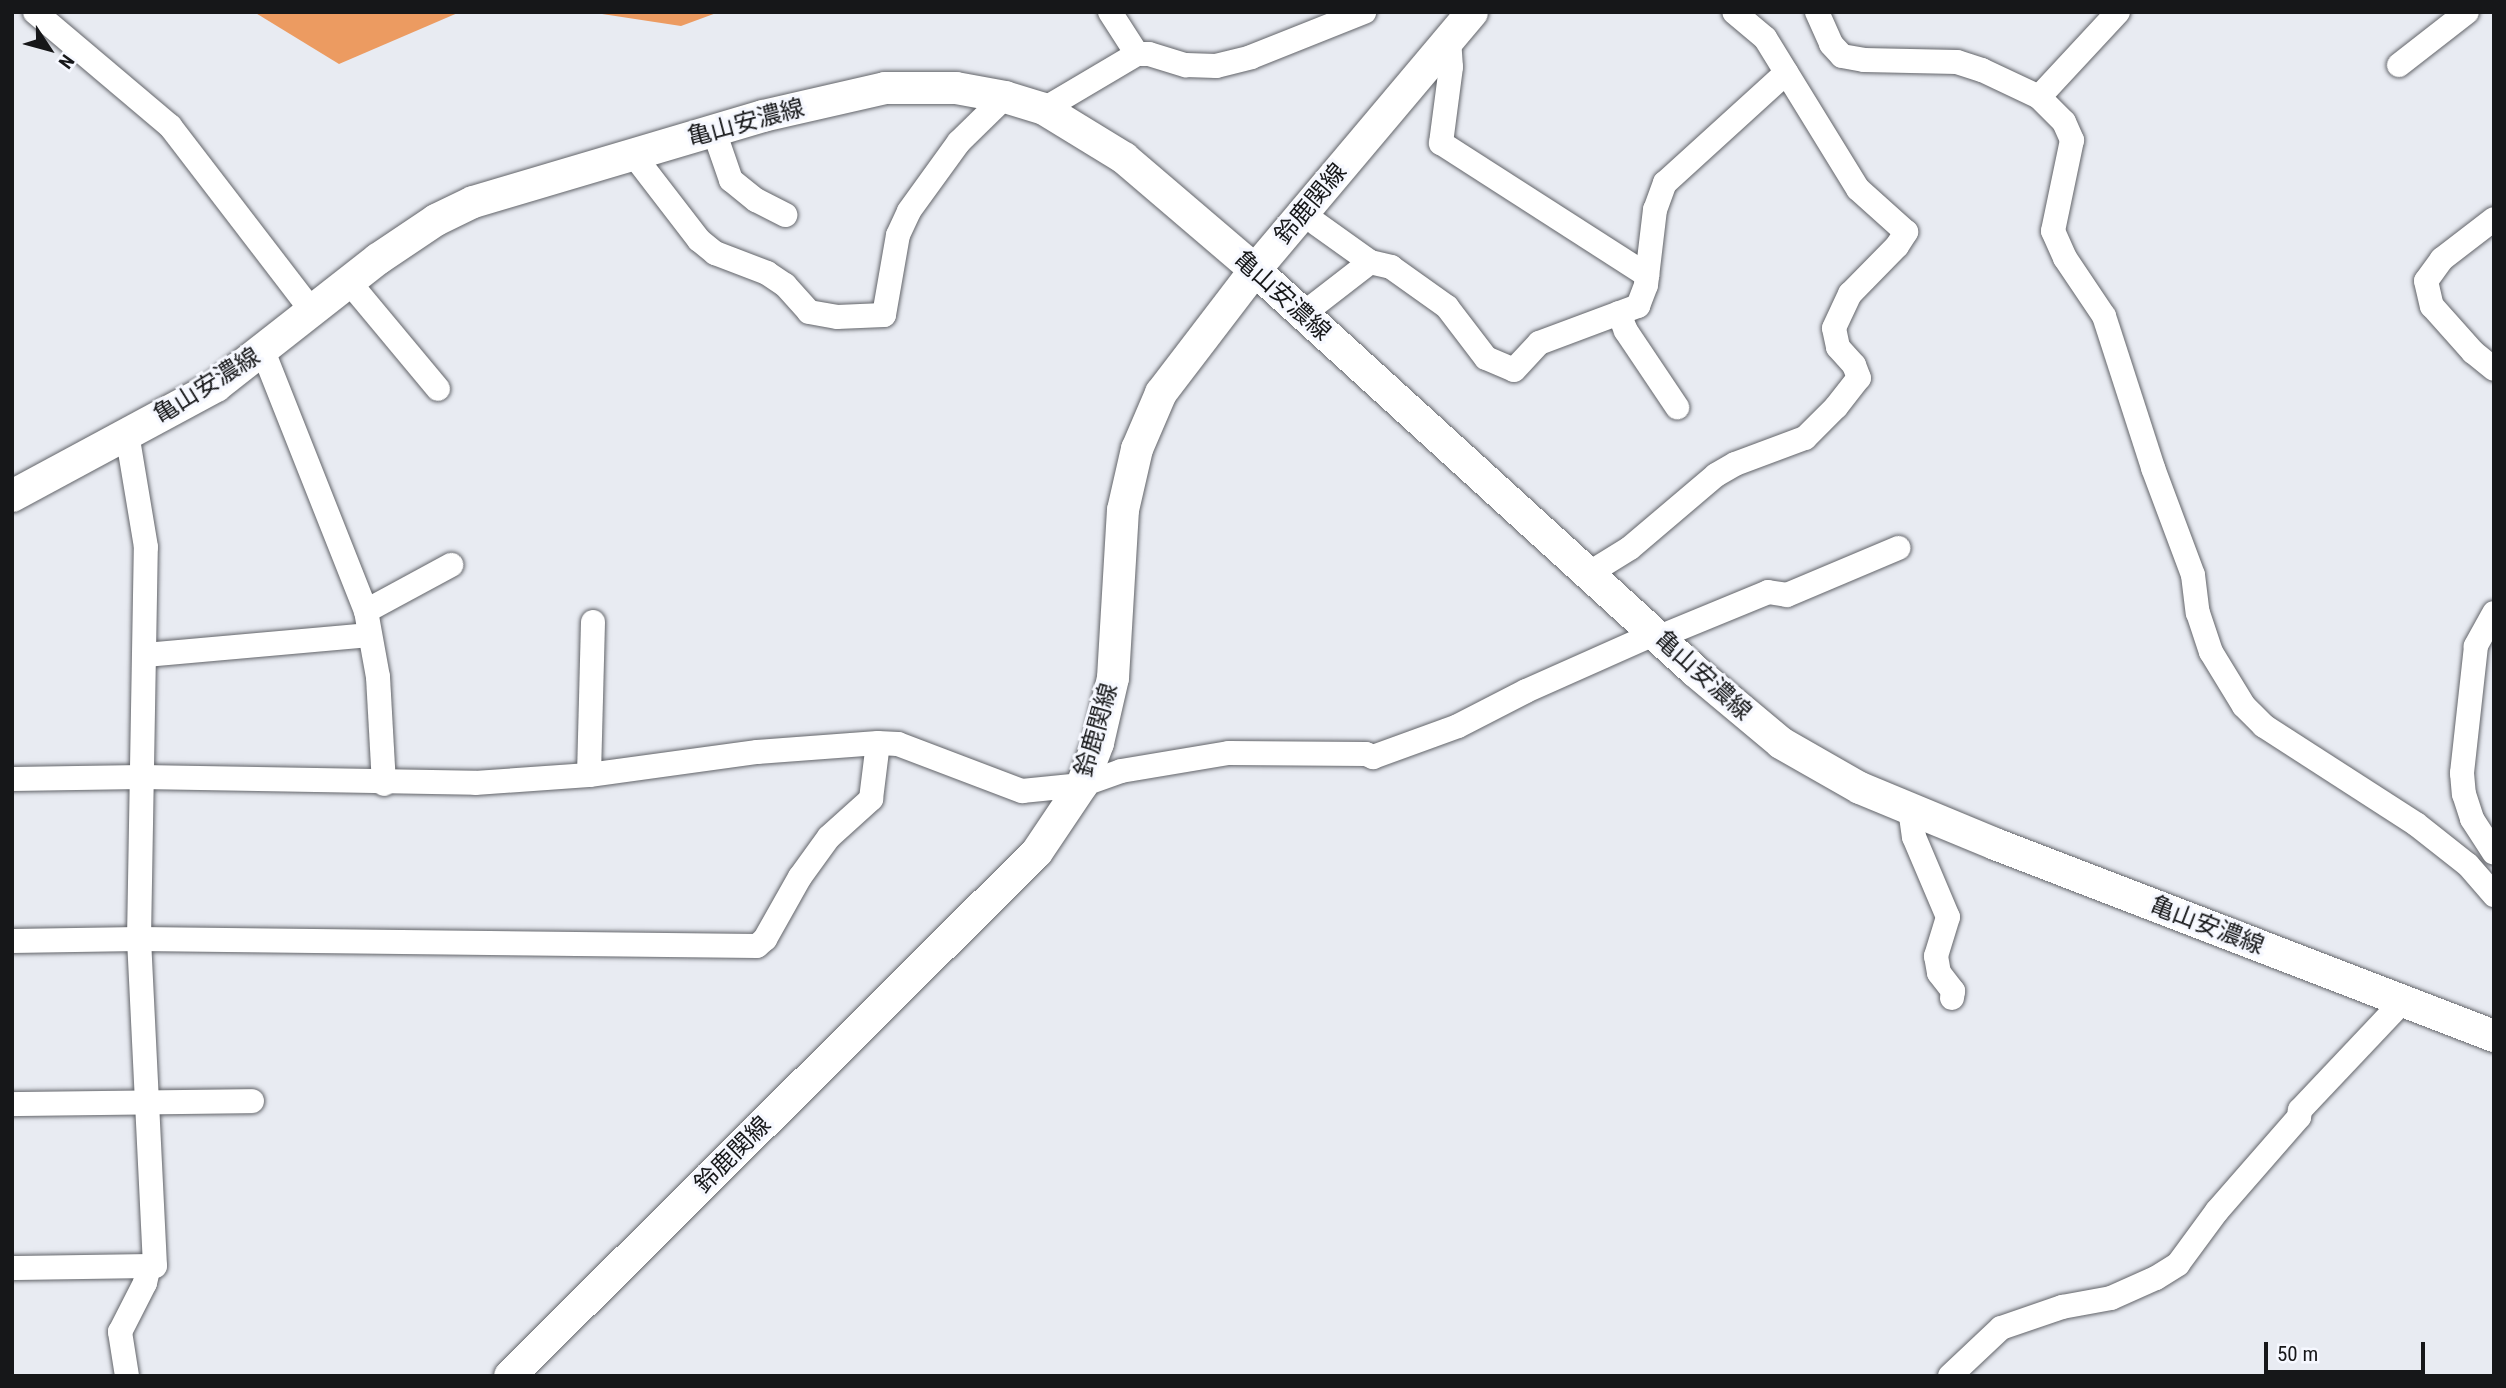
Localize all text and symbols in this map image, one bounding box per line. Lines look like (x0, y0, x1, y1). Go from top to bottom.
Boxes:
north arrow (14, 14, 84, 84)
text: N (54, 50, 79, 73)
street label: 亀山安濃線 (684, 94, 808, 152)
street label: 鈴鹿関線 (1269, 158, 1353, 250)
street label: 亀山安濃線 (1228, 245, 1336, 347)
street label: 亀山安濃線 (148, 342, 266, 430)
street label: 亀山安濃線 (1649, 625, 1757, 727)
street label: 鈴鹿関線 (1070, 680, 1124, 780)
street label: 亀山安濃線 (2146, 891, 2268, 961)
street label: 鈴鹿関線 (689, 1111, 777, 1199)
scale bar (2268, 1328, 2429, 1372)
text: 50 m (2277, 1342, 2318, 1366)

